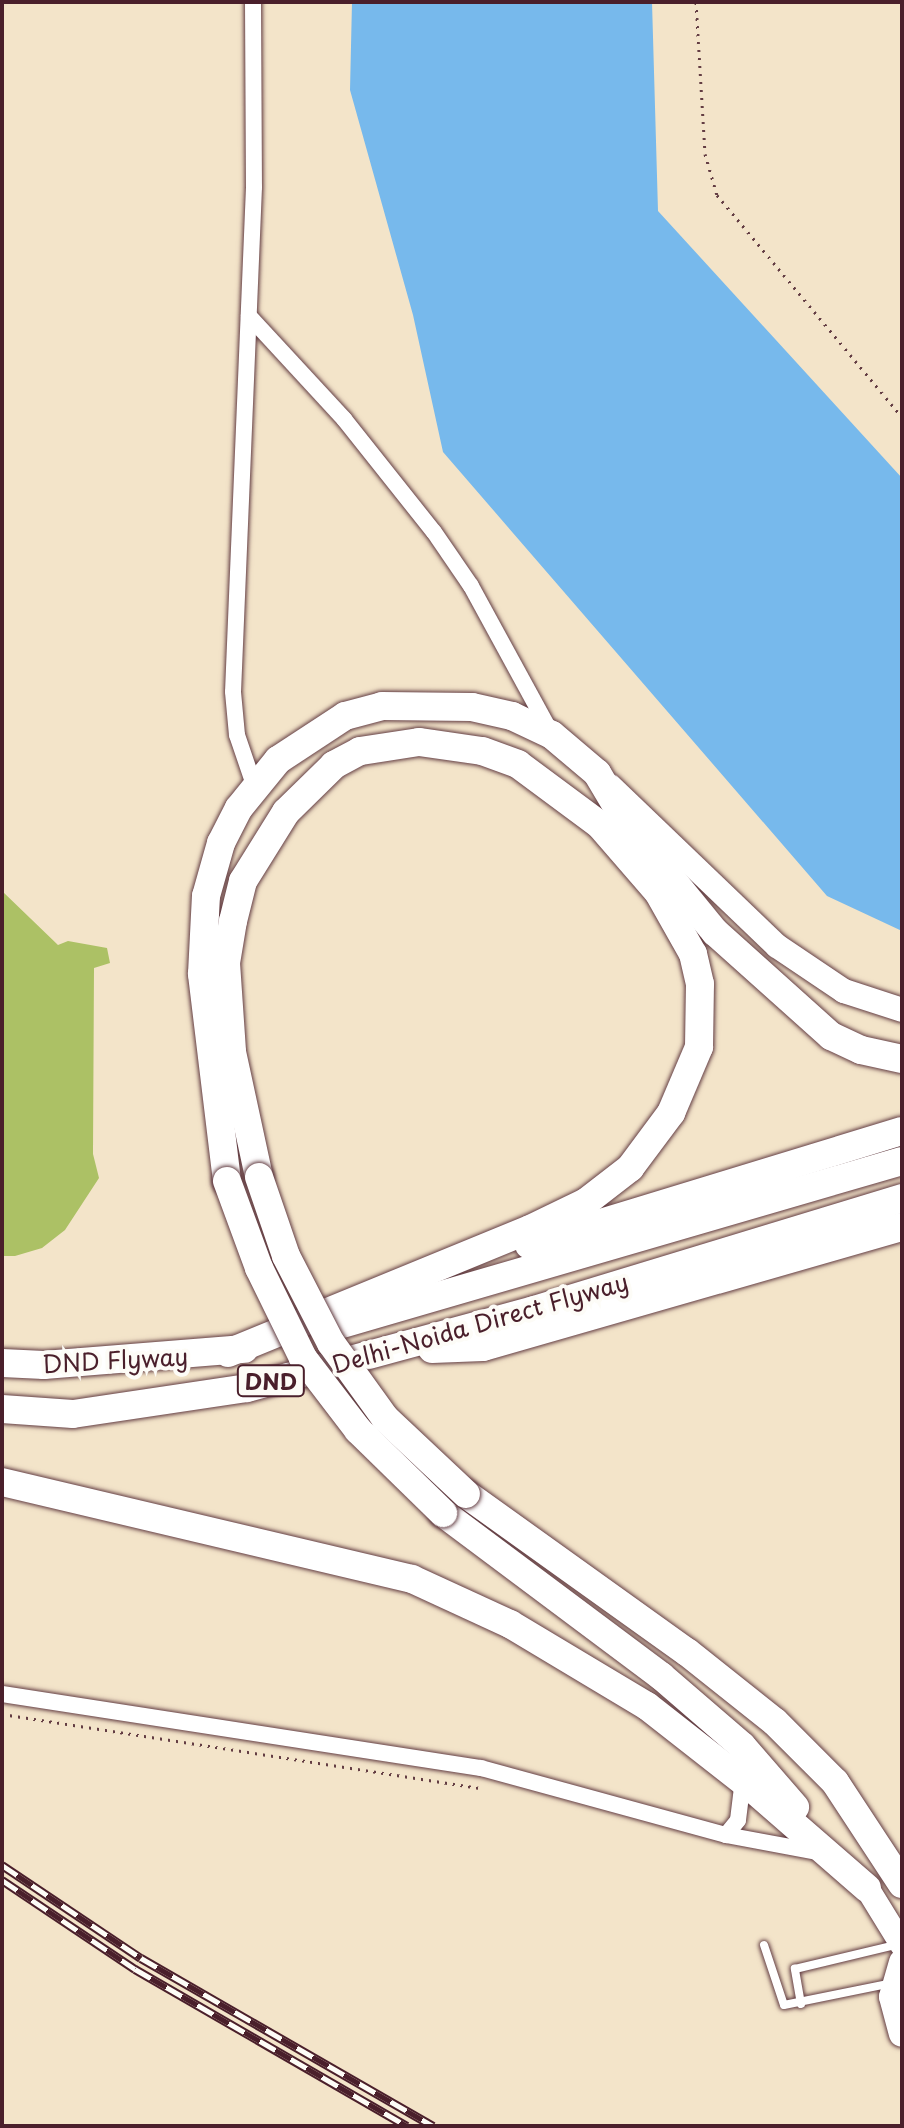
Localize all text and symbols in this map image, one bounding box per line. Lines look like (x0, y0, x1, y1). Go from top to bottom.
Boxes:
street label: Delhi-Noida Direct Flyway (328, 1267, 632, 1379)
street label: DND Flyway (42, 1342, 188, 1378)
road number: DND (235, 1363, 307, 1399)

